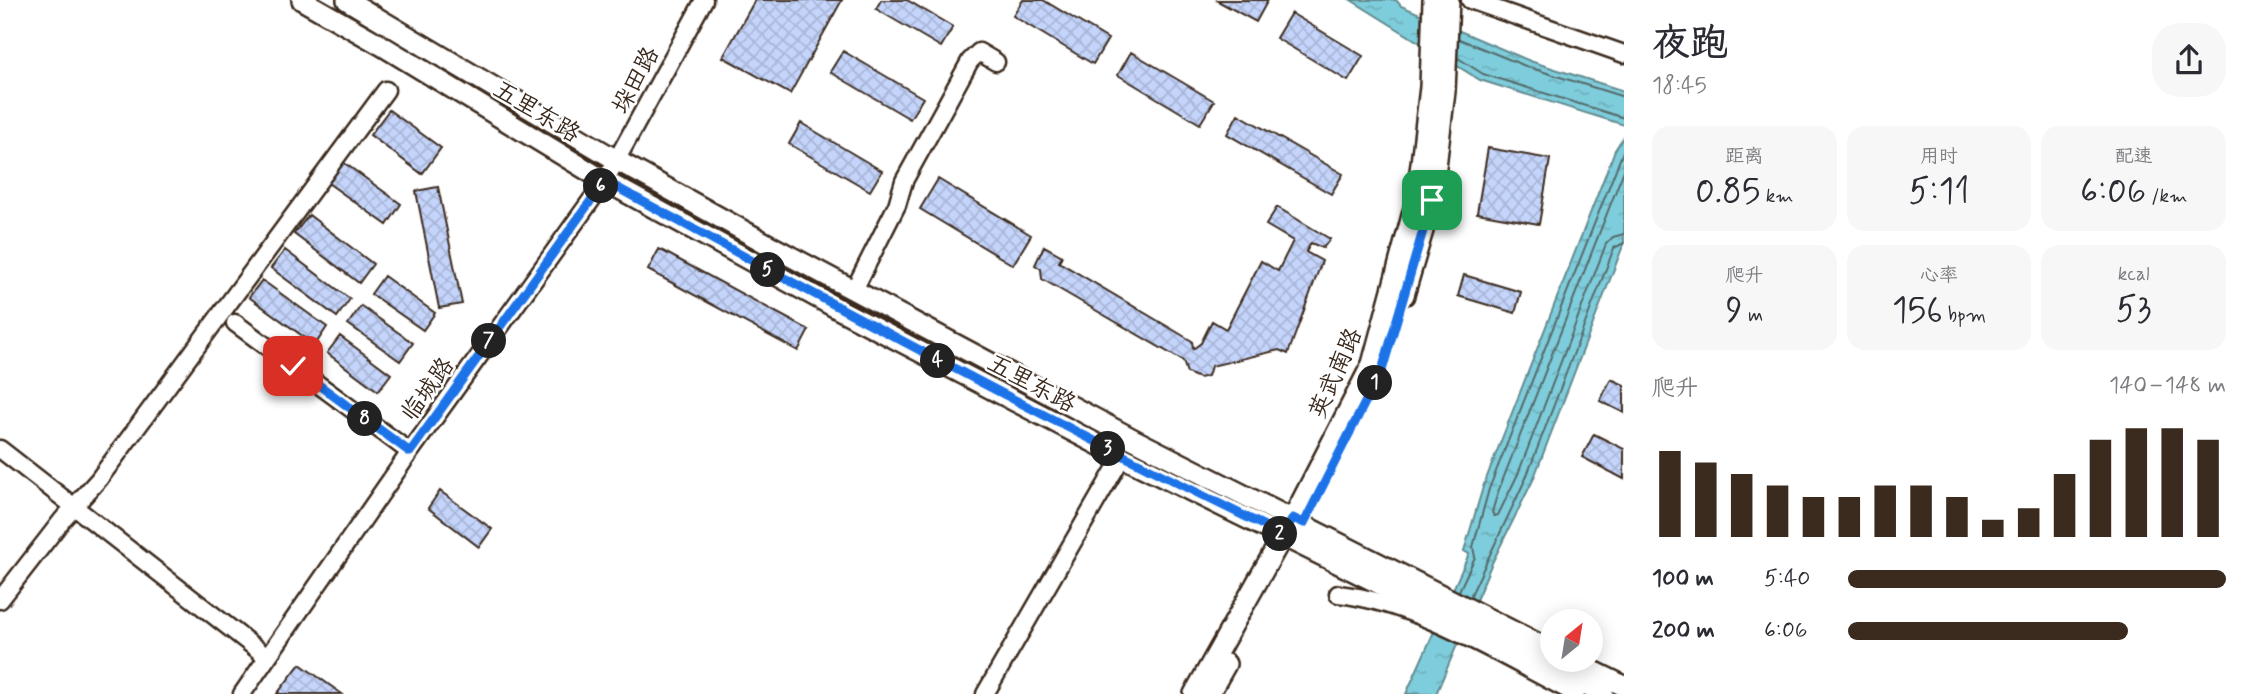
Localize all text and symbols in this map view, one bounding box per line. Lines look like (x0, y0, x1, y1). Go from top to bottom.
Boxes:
text: 夜跑 (1652, 20, 1728, 69)
button: share (2152, 23, 2226, 97)
street label: 垛田路 (606, 42, 667, 120)
text: 18:45 (1652, 71, 1707, 101)
street label: 五里东路 (487, 74, 585, 150)
text: 距离 (1725, 144, 1763, 169)
text: 用时 (1920, 144, 1958, 169)
text: 配速 (2115, 144, 2153, 169)
pin: 6 (584, 168, 618, 204)
text: 0.85 (1695, 169, 1761, 215)
text: 5:11 (1908, 169, 1970, 215)
text: 6:06 (2080, 169, 2146, 215)
pin (1402, 170, 1462, 230)
text: 6 (596, 173, 605, 198)
icon: arrive (1413, 181, 1451, 219)
text: km (1761, 184, 1793, 209)
text: /km (2146, 184, 2187, 209)
pin: 5 (750, 252, 786, 288)
text: 5 (762, 257, 773, 282)
text: kcal (2118, 262, 2150, 287)
text: 爬升 (1725, 263, 1763, 288)
text: 心率 (1920, 263, 1958, 288)
text: 53 (2116, 287, 2152, 333)
text: 9 (1726, 288, 1743, 334)
text: 156 (1892, 288, 1943, 334)
text: m (1743, 303, 1763, 328)
text: bpm (1943, 303, 1986, 328)
street label: 英武南路 (1303, 323, 1370, 424)
pin: 7 (472, 324, 506, 358)
text: 7 (483, 328, 494, 353)
pin (263, 336, 323, 396)
pin: 4 (920, 344, 956, 378)
icon: check (274, 347, 312, 385)
text: 4 (932, 348, 943, 373)
street label: 五里东路 (982, 348, 1081, 421)
street label: 临城路 (395, 352, 462, 428)
pin: 1 (1358, 366, 1392, 400)
text: 1 (1370, 370, 1379, 395)
text: 140–148 m (2109, 371, 2226, 401)
text: 爬升 (1652, 374, 1698, 404)
pin: 8 (348, 402, 382, 436)
text: 8 (359, 406, 370, 431)
pin: 3 (1090, 432, 1126, 466)
text: 3 (1103, 436, 1112, 461)
pin: 2 (1262, 516, 1298, 552)
text: 2 (1275, 521, 1284, 546)
text: 100 m (1652, 564, 1714, 594)
text: 5:40 (1764, 564, 1810, 594)
north arrow (1540, 609, 1603, 672)
map controls (1540, 609, 1603, 672)
text: 200 m (1652, 616, 1715, 646)
text: 6:06 (1764, 616, 1808, 646)

